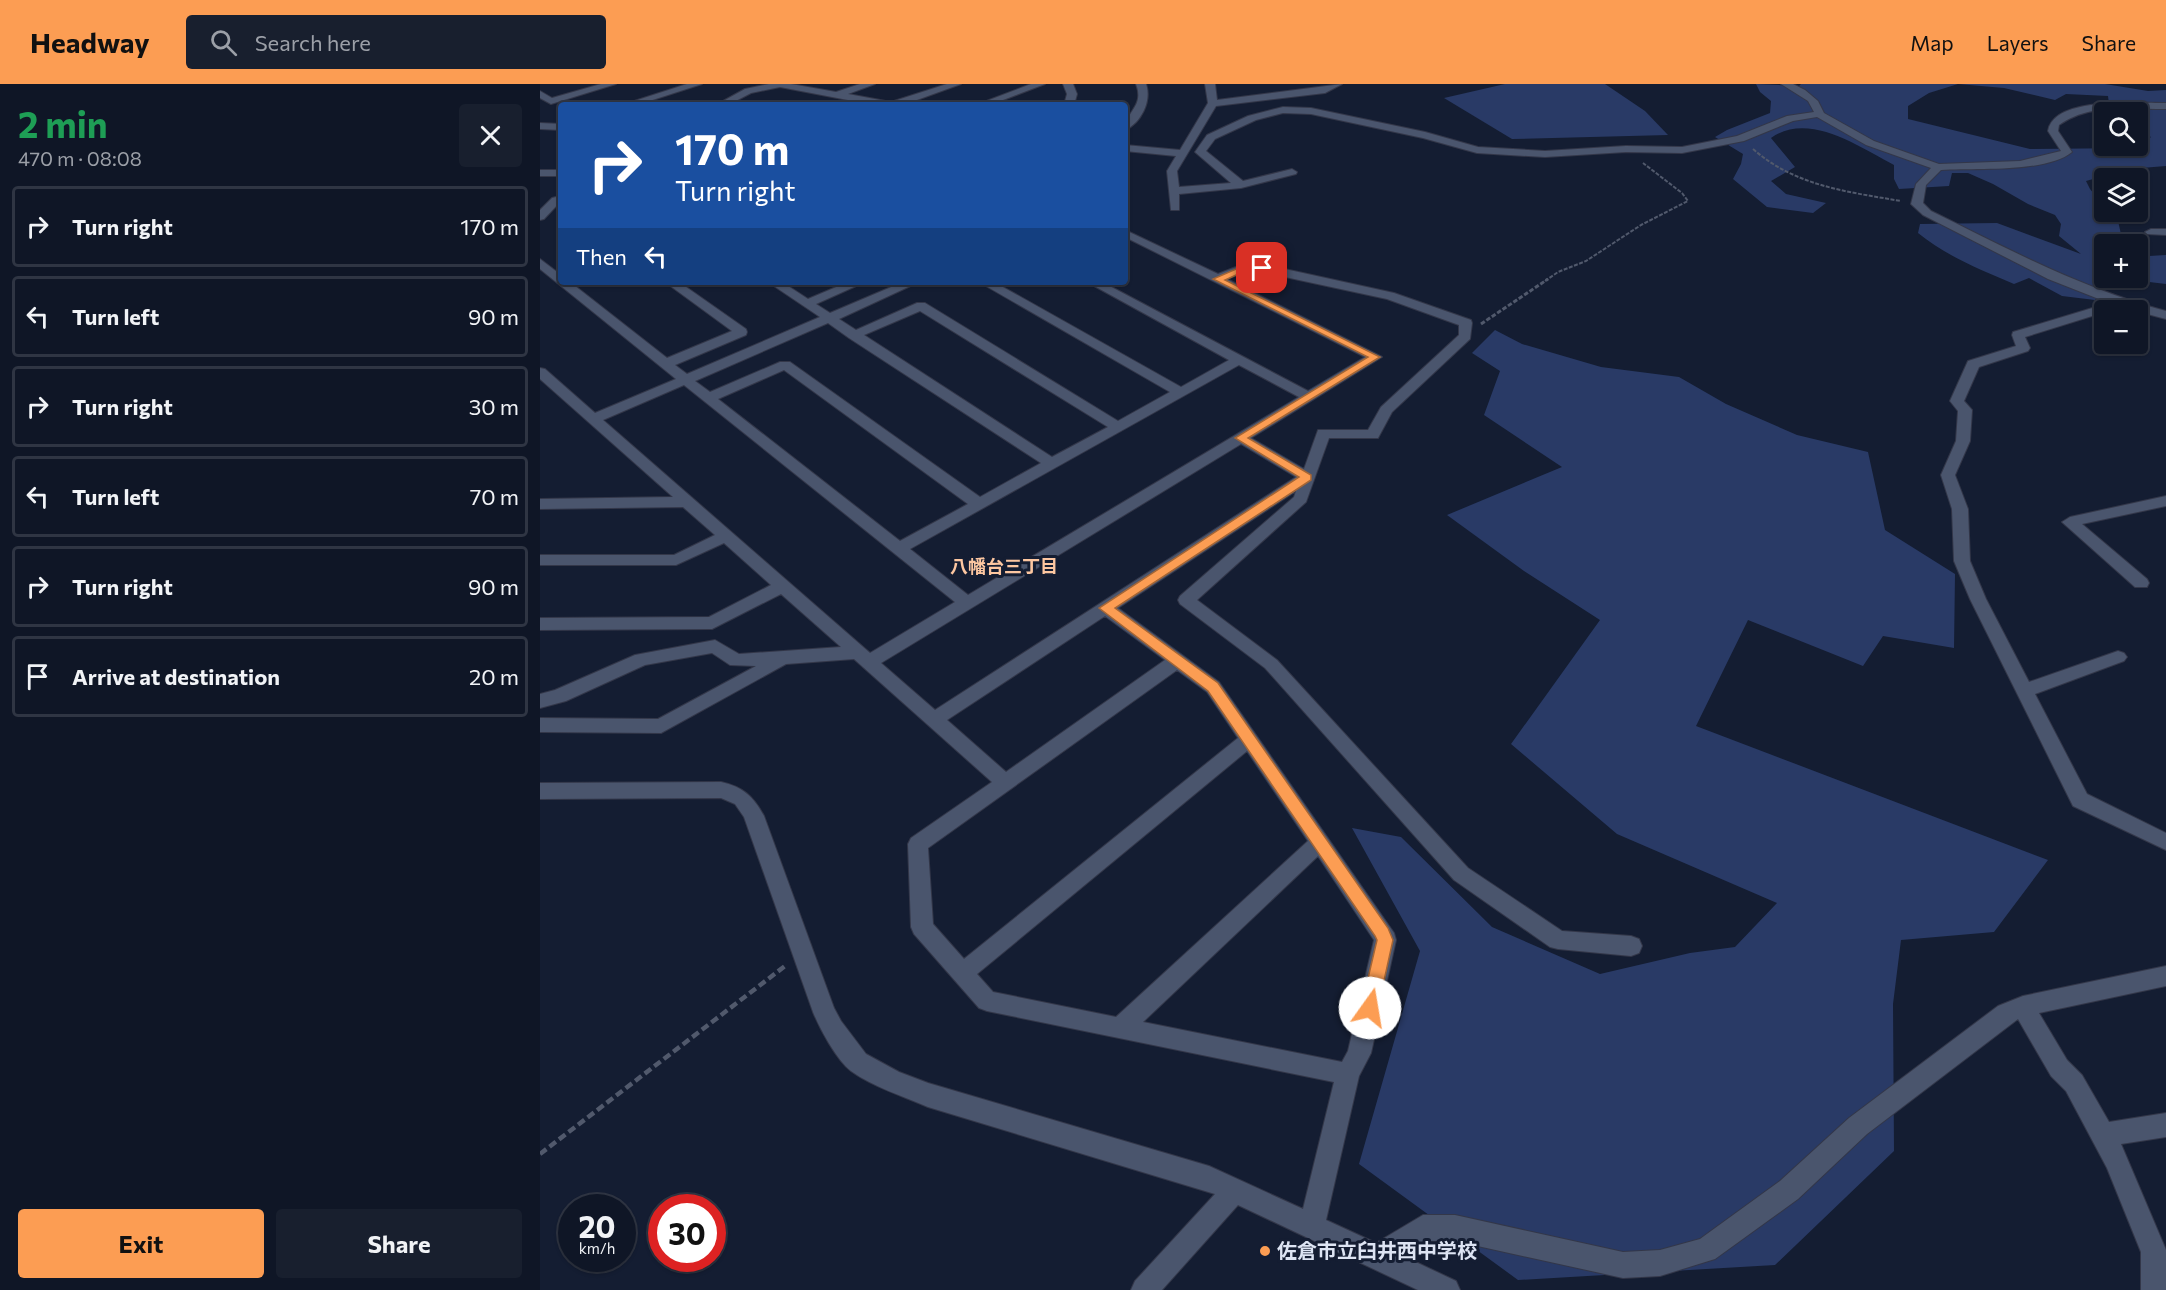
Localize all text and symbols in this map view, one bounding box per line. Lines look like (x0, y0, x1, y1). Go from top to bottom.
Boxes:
search box (186, 15, 606, 69)
text: Headway (30, 25, 150, 59)
icon: search (207, 26, 240, 59)
text: Search here (255, 29, 371, 56)
text: Map (1910, 30, 1954, 55)
text: Layers (1987, 30, 2049, 55)
text: Share (2082, 30, 2136, 55)
text: 2 min (18, 101, 108, 145)
map controls (2094, 102, 2148, 354)
button: search (2094, 102, 2148, 156)
button: close (459, 104, 522, 167)
text: 170 m (675, 122, 789, 174)
icon: right (576, 126, 654, 204)
text: 470 m · 08:08 (18, 146, 142, 170)
button: layers (2094, 168, 2148, 222)
text: Turn right (675, 174, 795, 207)
icon: right (21, 210, 54, 243)
text: Turn right (72, 213, 173, 240)
text: 170 m (460, 213, 519, 240)
button: + (2094, 234, 2148, 288)
icon: left (639, 240, 672, 273)
pin (1236, 242, 1287, 293)
text: Then (576, 243, 627, 270)
icon: arrive (1245, 251, 1278, 284)
icon: left (21, 300, 54, 333)
button: − (2094, 300, 2148, 354)
text: Turn left (72, 303, 159, 330)
text: 90 m (468, 303, 519, 330)
icon: right (21, 390, 54, 423)
text: Turn right (72, 393, 173, 420)
text: 30 m (469, 393, 519, 420)
icon: left (21, 480, 54, 513)
text: Turn left (72, 483, 159, 510)
text: 70 m (470, 483, 519, 510)
district label: 八幡台三丁目 (950, 555, 1058, 577)
icon: right (21, 570, 54, 603)
text: Turn right (72, 573, 173, 600)
text: 90 m (468, 573, 519, 600)
icon: arrive (21, 660, 54, 693)
text: Arrive at destination (72, 663, 280, 690)
text: 20 m (469, 663, 519, 690)
position arrow (1338, 976, 1402, 1040)
speed limit sign: 30 (648, 1194, 726, 1272)
text: 20 (579, 1207, 615, 1244)
button: Exit (18, 1209, 264, 1278)
button: Share (276, 1209, 522, 1278)
place label: 佐倉市立臼井西中学校 (1277, 1238, 1477, 1262)
text: km/h (579, 1239, 615, 1257)
marker: 佐倉市立臼井西中学校 (1258, 1244, 1272, 1258)

